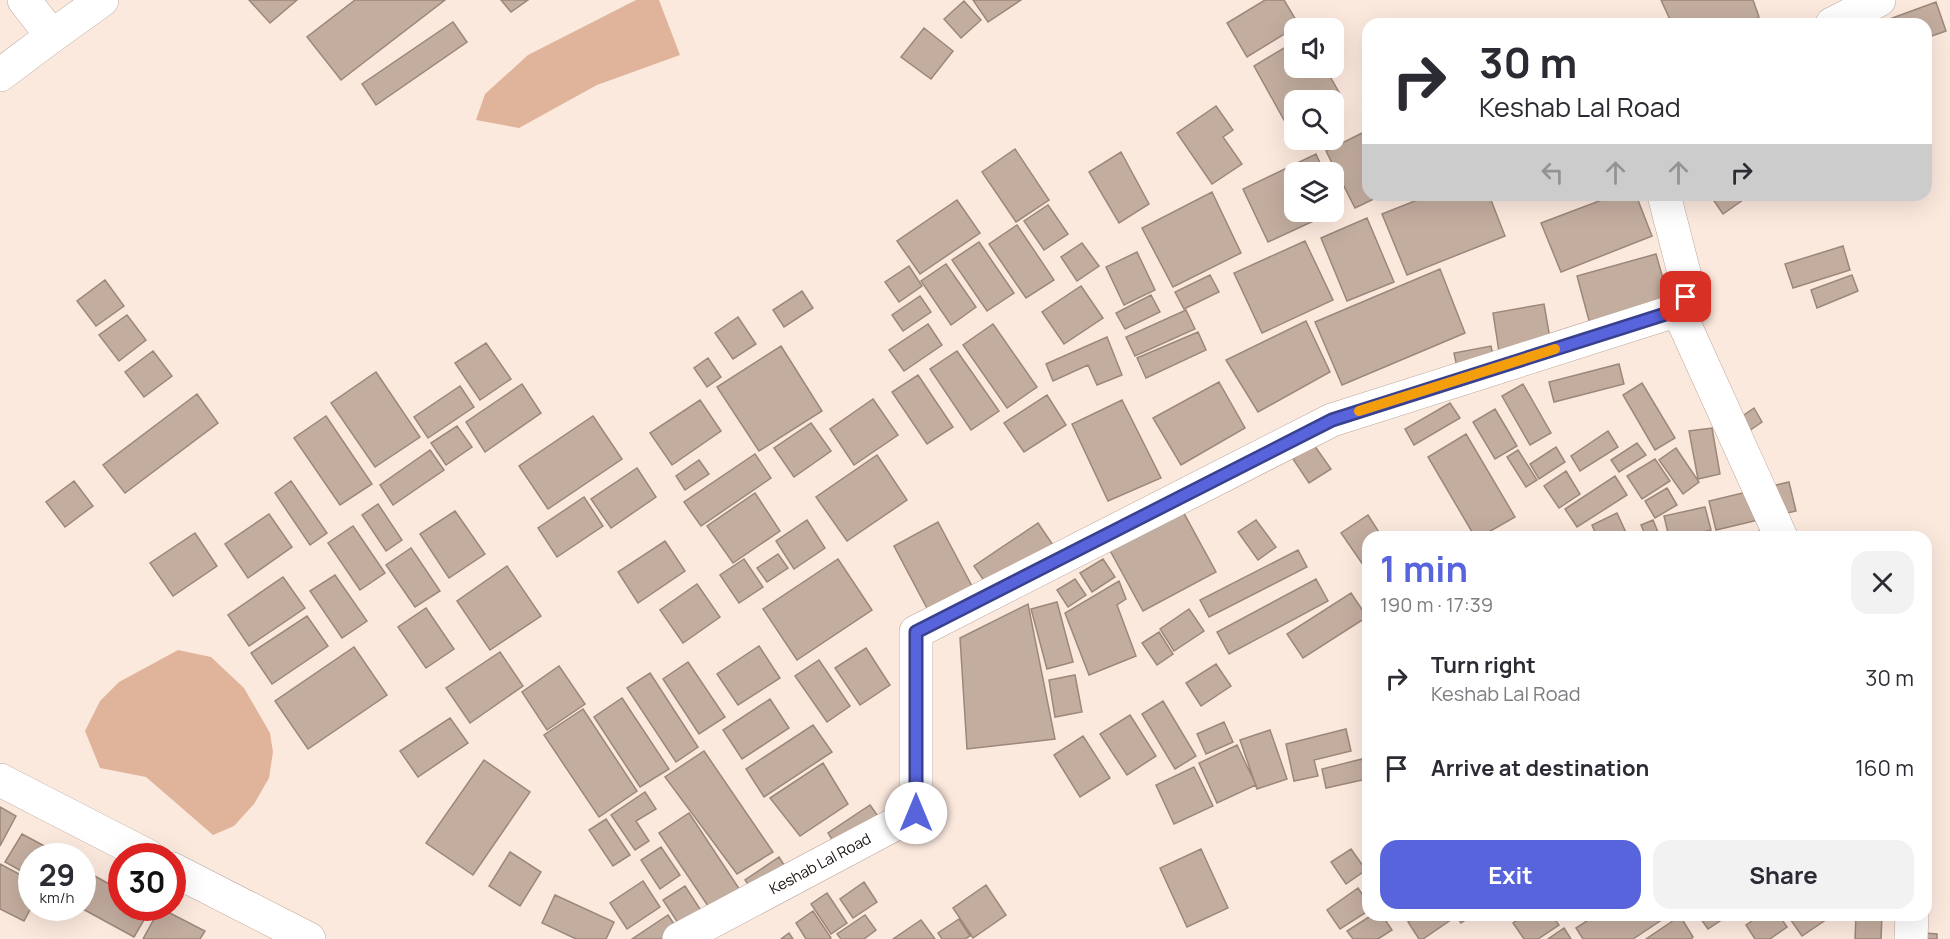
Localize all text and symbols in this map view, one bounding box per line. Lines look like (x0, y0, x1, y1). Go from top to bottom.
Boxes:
map controls (1284, 18, 1344, 222)
button: sound (1284, 18, 1344, 78)
text: 30 m (1479, 33, 1577, 91)
icon: right (1380, 42, 1458, 120)
text: Keshab Lal Road (1479, 88, 1681, 125)
button: search (1284, 90, 1344, 150)
icon: left (1536, 156, 1569, 189)
icon: ahead (1599, 156, 1632, 189)
icon: ahead (1662, 156, 1695, 189)
icon: right (1725, 156, 1758, 189)
button: layers (1284, 162, 1344, 222)
pin (1660, 271, 1711, 322)
icon: arrive (1669, 280, 1702, 313)
text: 1 min (1380, 544, 1468, 593)
button: close (1851, 551, 1914, 614)
text: 190 m · 17:39 (1380, 591, 1493, 618)
text: Turn right (1431, 650, 1536, 680)
icon: right (1380, 662, 1413, 695)
text: 30 m (1865, 663, 1914, 693)
text: Keshab Lal Road (1431, 680, 1580, 707)
icon: arrive (1380, 752, 1413, 785)
text: Arrive at destination (1431, 753, 1649, 783)
text: 160 m (1855, 753, 1914, 783)
position arrow (884, 781, 948, 845)
street label: Keshab Lal Road (766, 828, 875, 899)
button: Exit (1380, 840, 1641, 909)
button: Share (1653, 840, 1914, 909)
speed limit sign: 30 (108, 843, 186, 921)
text: 29 (39, 854, 75, 895)
text: km/h (40, 887, 74, 908)

